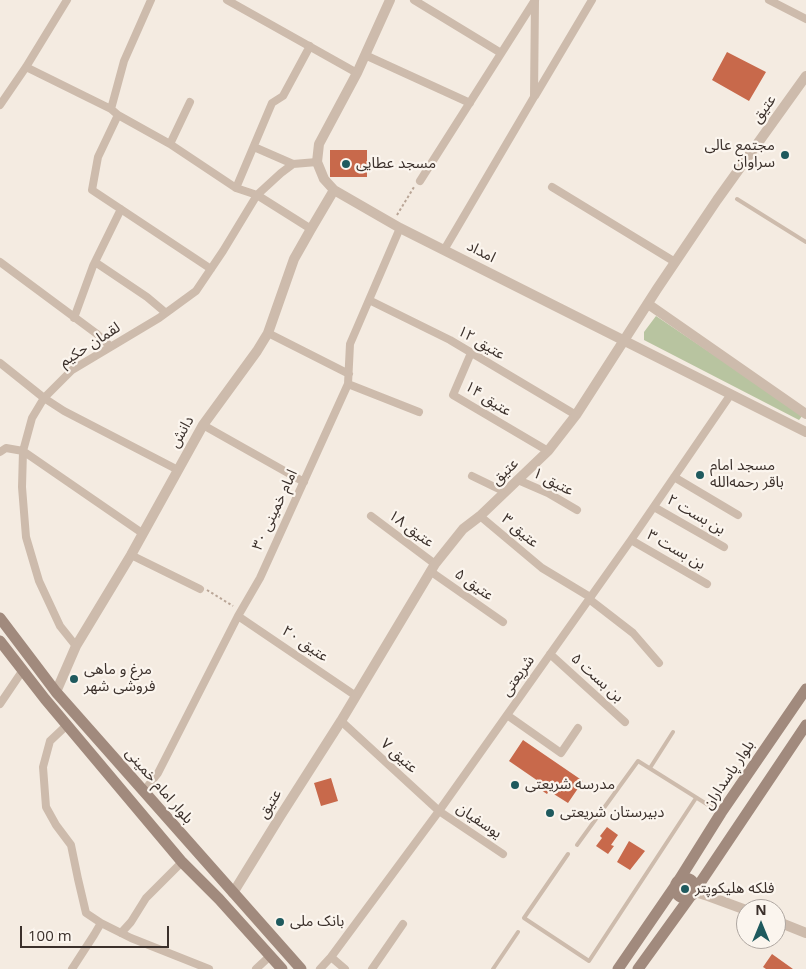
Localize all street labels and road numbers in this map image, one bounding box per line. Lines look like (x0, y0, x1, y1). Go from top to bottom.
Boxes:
street label: عتیق (748, 91, 780, 127)
street label: امداد (463, 237, 499, 267)
street label: لقمان حکیم (56, 319, 124, 371)
street label: عتیق ۱۲ (454, 322, 508, 364)
street label: عتیق ۱۴ (461, 378, 515, 420)
street label: دانش (166, 413, 198, 451)
street label: عتیق (488, 455, 522, 489)
street label: عتیق ۱ (530, 464, 576, 500)
street label: امام خمینی ۳۰ (248, 467, 302, 553)
street label: بن بست ۲ (664, 491, 728, 539)
street label: عتیق ۱۸ (385, 506, 437, 552)
street label: عتیق ۳ (498, 510, 542, 552)
street label: بن بست ۳ (644, 526, 708, 574)
street label: عتیق ۵ (451, 565, 497, 605)
street label: عتیق ۲۰ (278, 622, 332, 666)
street label: بن بست ۵ (567, 650, 627, 706)
street label: شریعتی (497, 652, 539, 700)
street label: عتیق ۷ (377, 735, 421, 777)
street label: بلوار پاسداران (699, 737, 759, 813)
street label: بلوار امام خمینی (121, 744, 197, 828)
street label: عتیق (254, 786, 286, 822)
street label: یوسفیان (453, 799, 505, 843)

